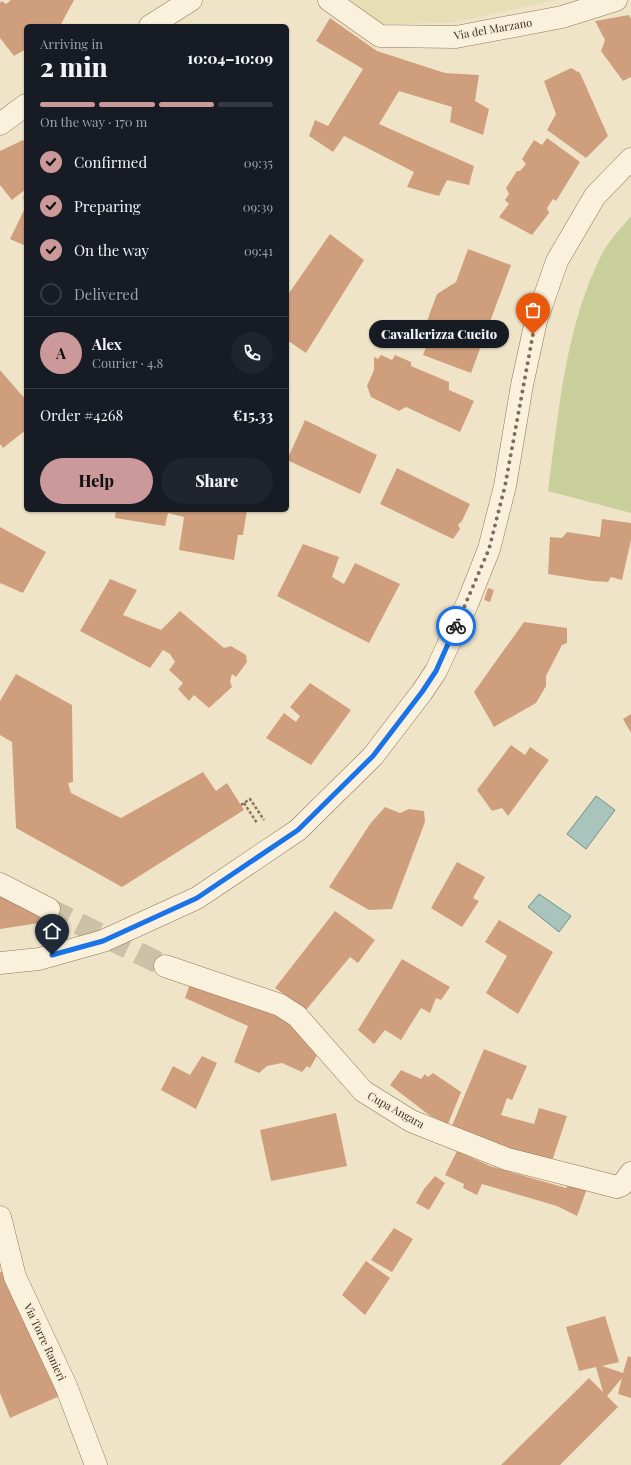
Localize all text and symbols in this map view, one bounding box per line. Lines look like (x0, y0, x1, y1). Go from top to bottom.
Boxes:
street label: Via del Marzano (452, 14, 533, 43)
text: Arriving in (40, 35, 103, 52)
text: 10:04–10:09 (187, 48, 273, 68)
text: 2 min (40, 49, 108, 84)
text: On the way · 170 m (40, 113, 147, 130)
icon: check (40, 151, 62, 173)
text: Confirmed (74, 152, 147, 172)
text: 09:35 (244, 154, 273, 171)
icon: check (40, 195, 62, 217)
text: Preparing (74, 196, 141, 216)
text: 09:39 (243, 198, 273, 215)
icon: check (40, 239, 62, 261)
text: On the way (74, 240, 149, 260)
text: 09:41 (244, 242, 273, 259)
text: Delivered (74, 284, 139, 304)
pin (516, 293, 550, 334)
icon: bag (522, 299, 544, 321)
callout: Cavallerizza Cucito (369, 320, 509, 348)
text: Cavallerizza Cucito (381, 325, 497, 342)
button: phone (231, 332, 273, 374)
text: Alex (92, 334, 122, 354)
text: A (56, 343, 66, 363)
text: Courier · 4.8 (92, 354, 163, 371)
text: Order #4268 (40, 405, 123, 425)
text: €15.33 (233, 405, 273, 425)
button: Help (40, 458, 153, 504)
button: Share (161, 458, 273, 504)
courier (436, 606, 476, 646)
icon: bike (445, 615, 467, 637)
pin (35, 914, 69, 955)
icon: home (41, 920, 63, 942)
street label: Cupa Angara (365, 1088, 428, 1132)
street label: Via Torre Ranieri (20, 1300, 70, 1383)

